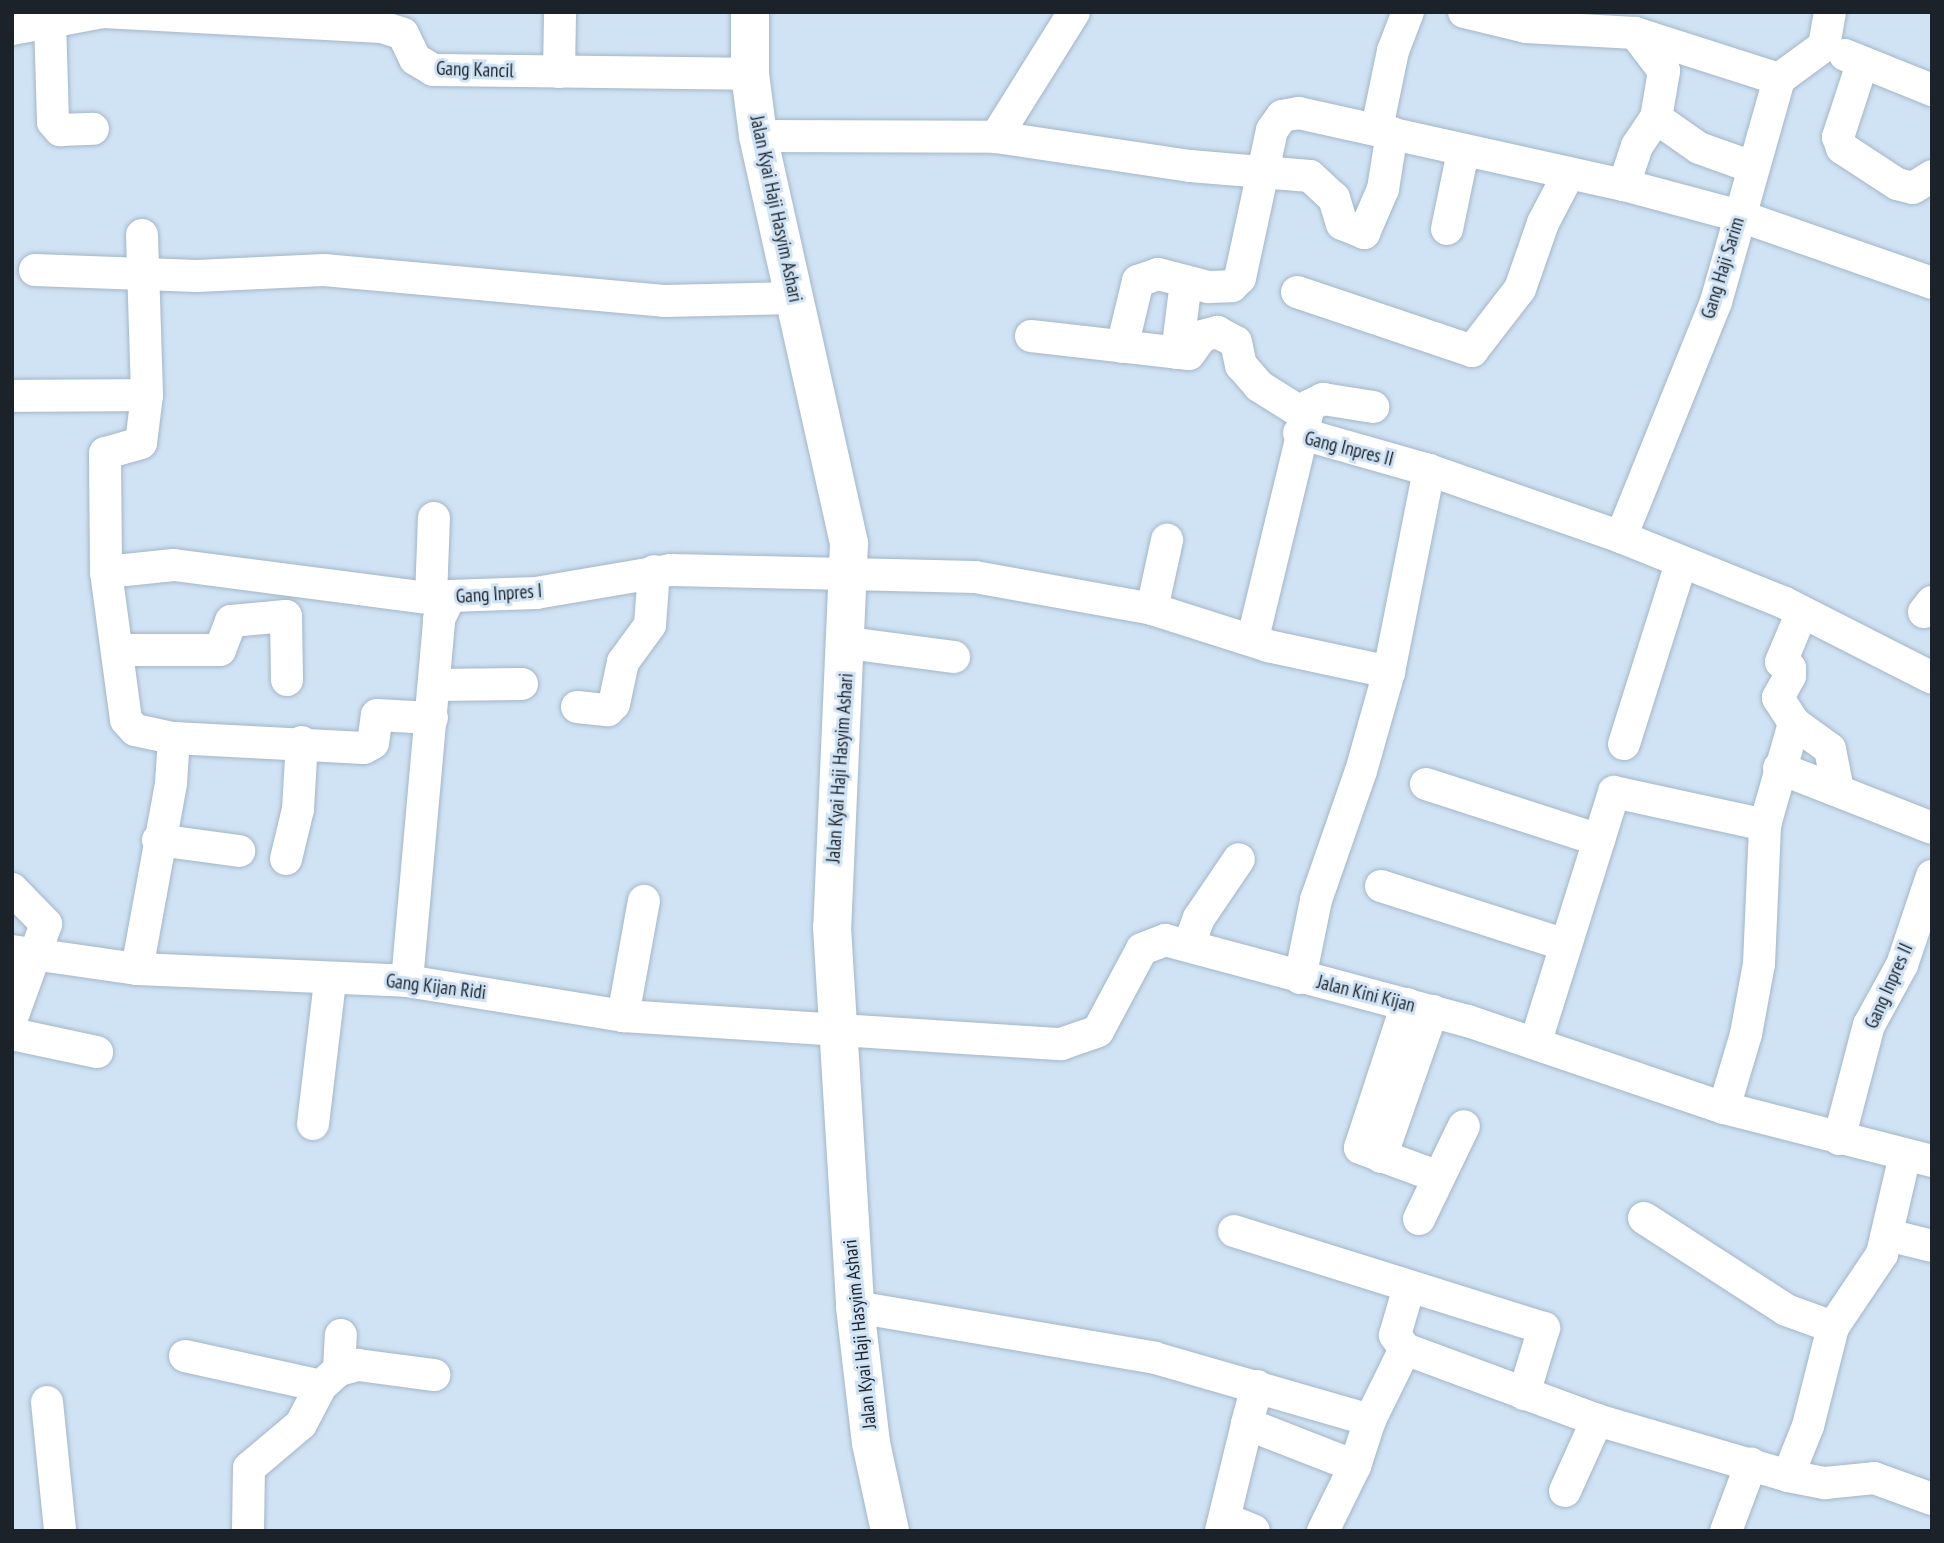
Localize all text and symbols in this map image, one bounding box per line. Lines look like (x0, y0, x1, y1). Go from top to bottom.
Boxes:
street label: Gang Kancil (436, 57, 514, 83)
street label: Jalan Kyai Haji Hasyim Ashari (745, 113, 807, 305)
street label: Gang Haji Sarim (1697, 214, 1749, 322)
street label: Gang Inpres II (1302, 427, 1396, 471)
street label: Gang Inpres I (455, 580, 543, 608)
street label: Jalan Kyai Haji Hasyim Ashari (822, 672, 858, 864)
street label: Gang Inpres II (1860, 940, 1918, 1032)
street label: Gang Kijan Ridi (385, 970, 487, 1004)
street label: Jalan Kini Kijan (1315, 971, 1417, 1017)
street label: Jalan Kyai Haji Hasyim Ashari (839, 1238, 881, 1430)

